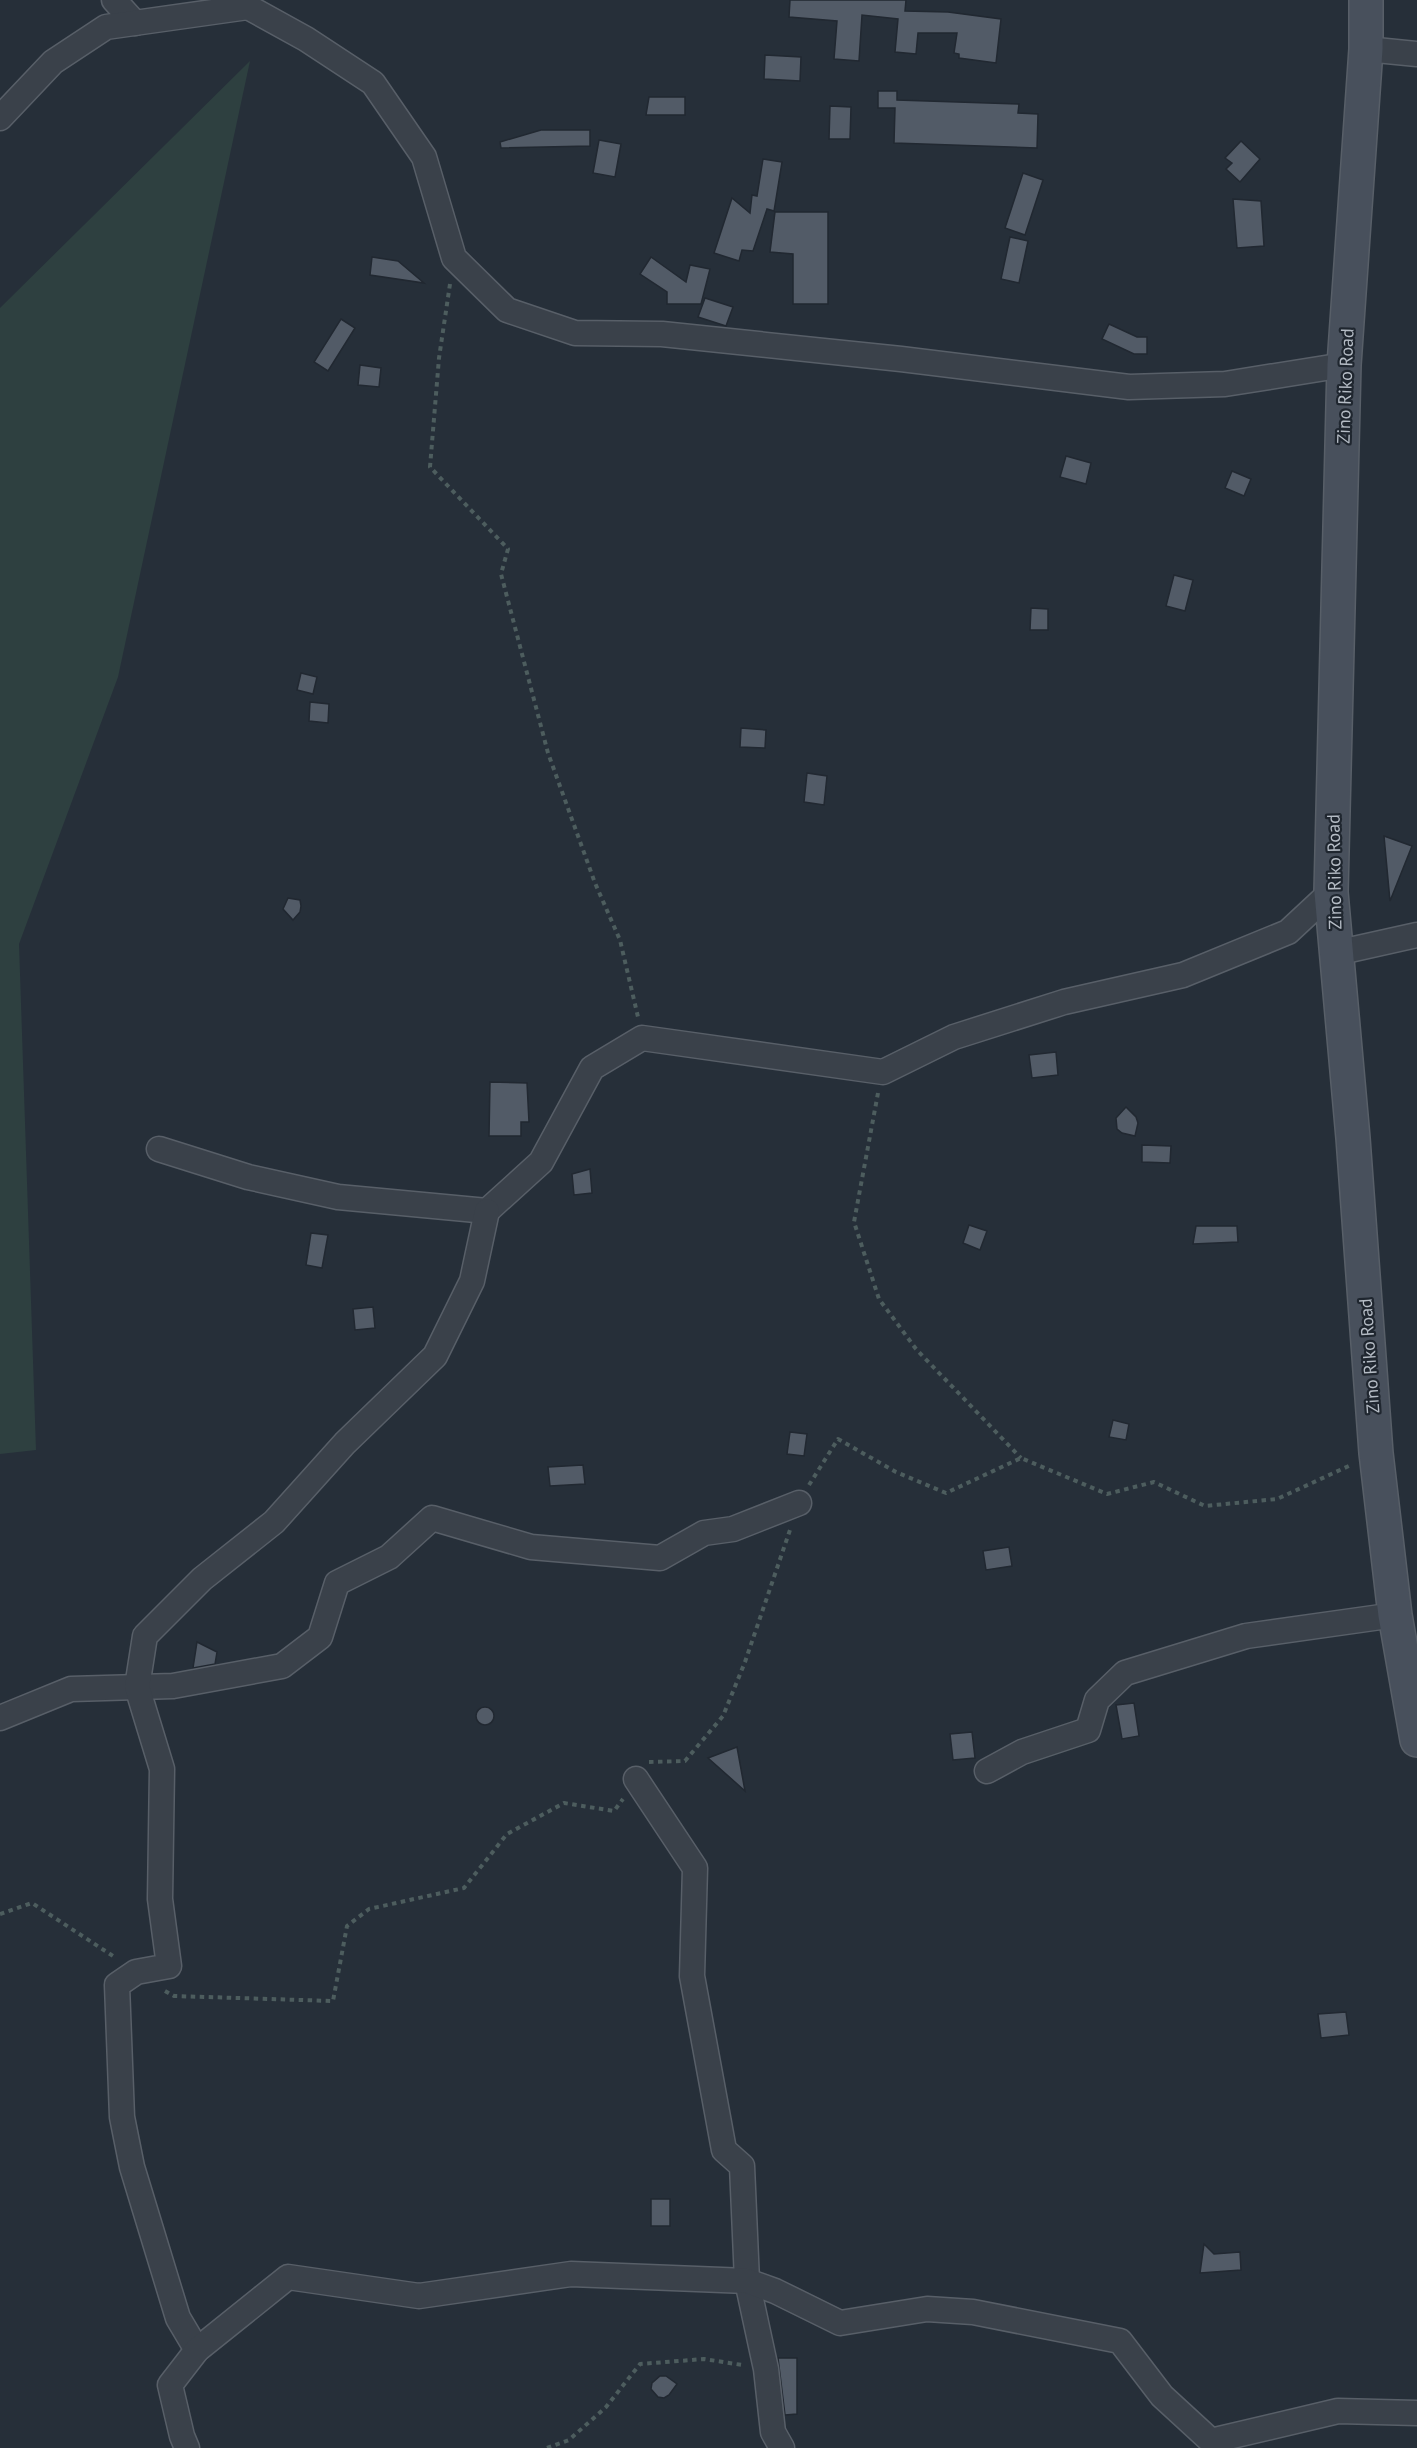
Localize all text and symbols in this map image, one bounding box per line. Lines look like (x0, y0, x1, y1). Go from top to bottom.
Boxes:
street label: Zino Riko Road (1331, 328, 1359, 444)
street label: Zino Riko Road (1321, 814, 1347, 930)
street label: Zino Riko Road (1354, 1298, 1384, 1414)

